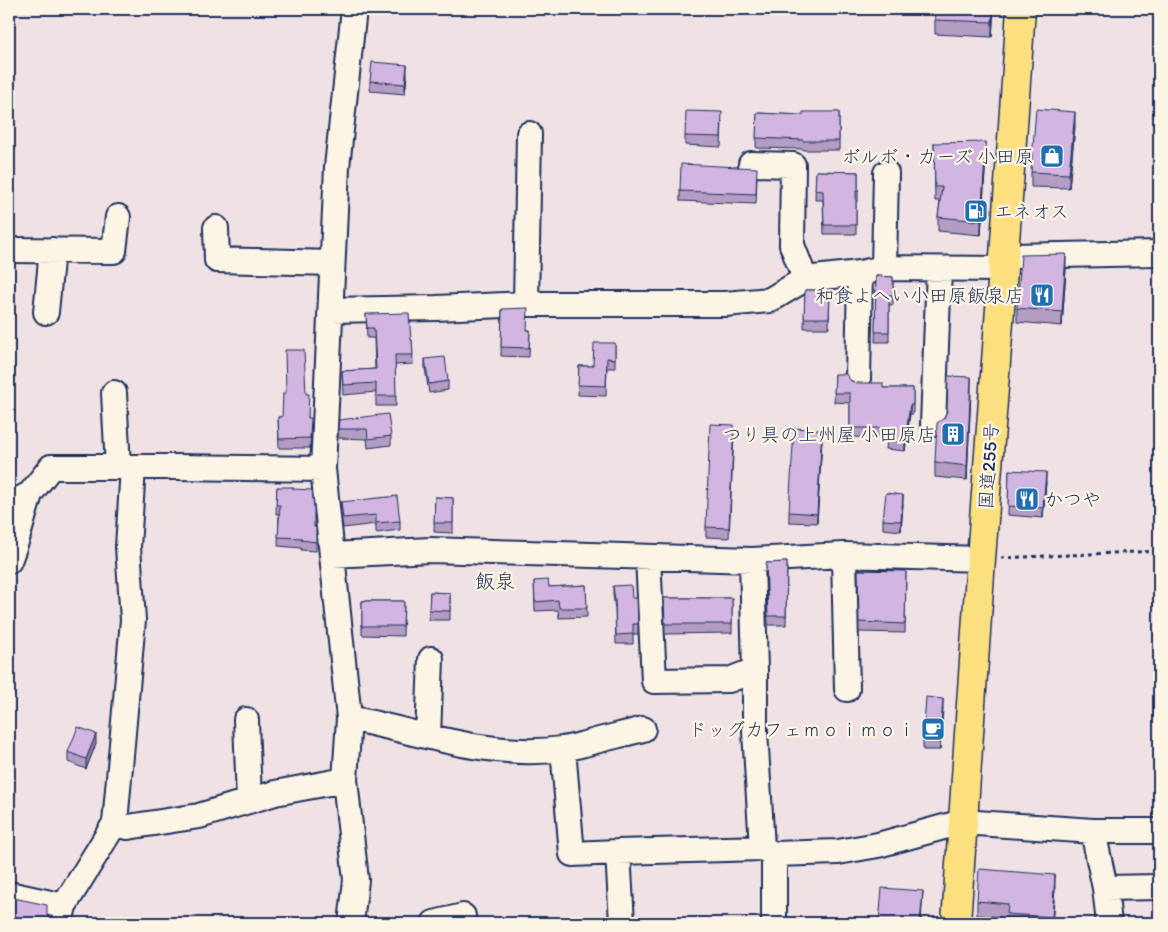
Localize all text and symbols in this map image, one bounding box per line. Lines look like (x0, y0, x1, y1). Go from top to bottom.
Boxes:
shop icon: ボルボ・カーズ 小田原 (1039, 143, 1065, 169)
place label: ボルボ・カーズ 小田原 (842, 145, 1034, 168)
fuel station icon: エネオス (963, 198, 989, 224)
place label: エネオス (994, 200, 1069, 223)
restaurant icon: 和食よへい小田原飯泉店 (1029, 282, 1055, 308)
place label: 和食よへい小田原飯泉店 (815, 284, 1024, 307)
building icon: つり具の上州屋 小田原店 (940, 421, 966, 447)
street label: 国道255号 (974, 422, 1003, 510)
place label: つり具の上州屋 小田原店 (723, 423, 936, 446)
restaurant icon: かつや (1014, 486, 1040, 512)
place label: かつや (1044, 488, 1101, 511)
district label: 飯泉 (475, 569, 515, 593)
cafe icon: ドッグカフェｍｏｉｍｏｉ (920, 716, 946, 742)
place label: ドッグカフェｍｏｉｍｏｉ (688, 718, 916, 741)

